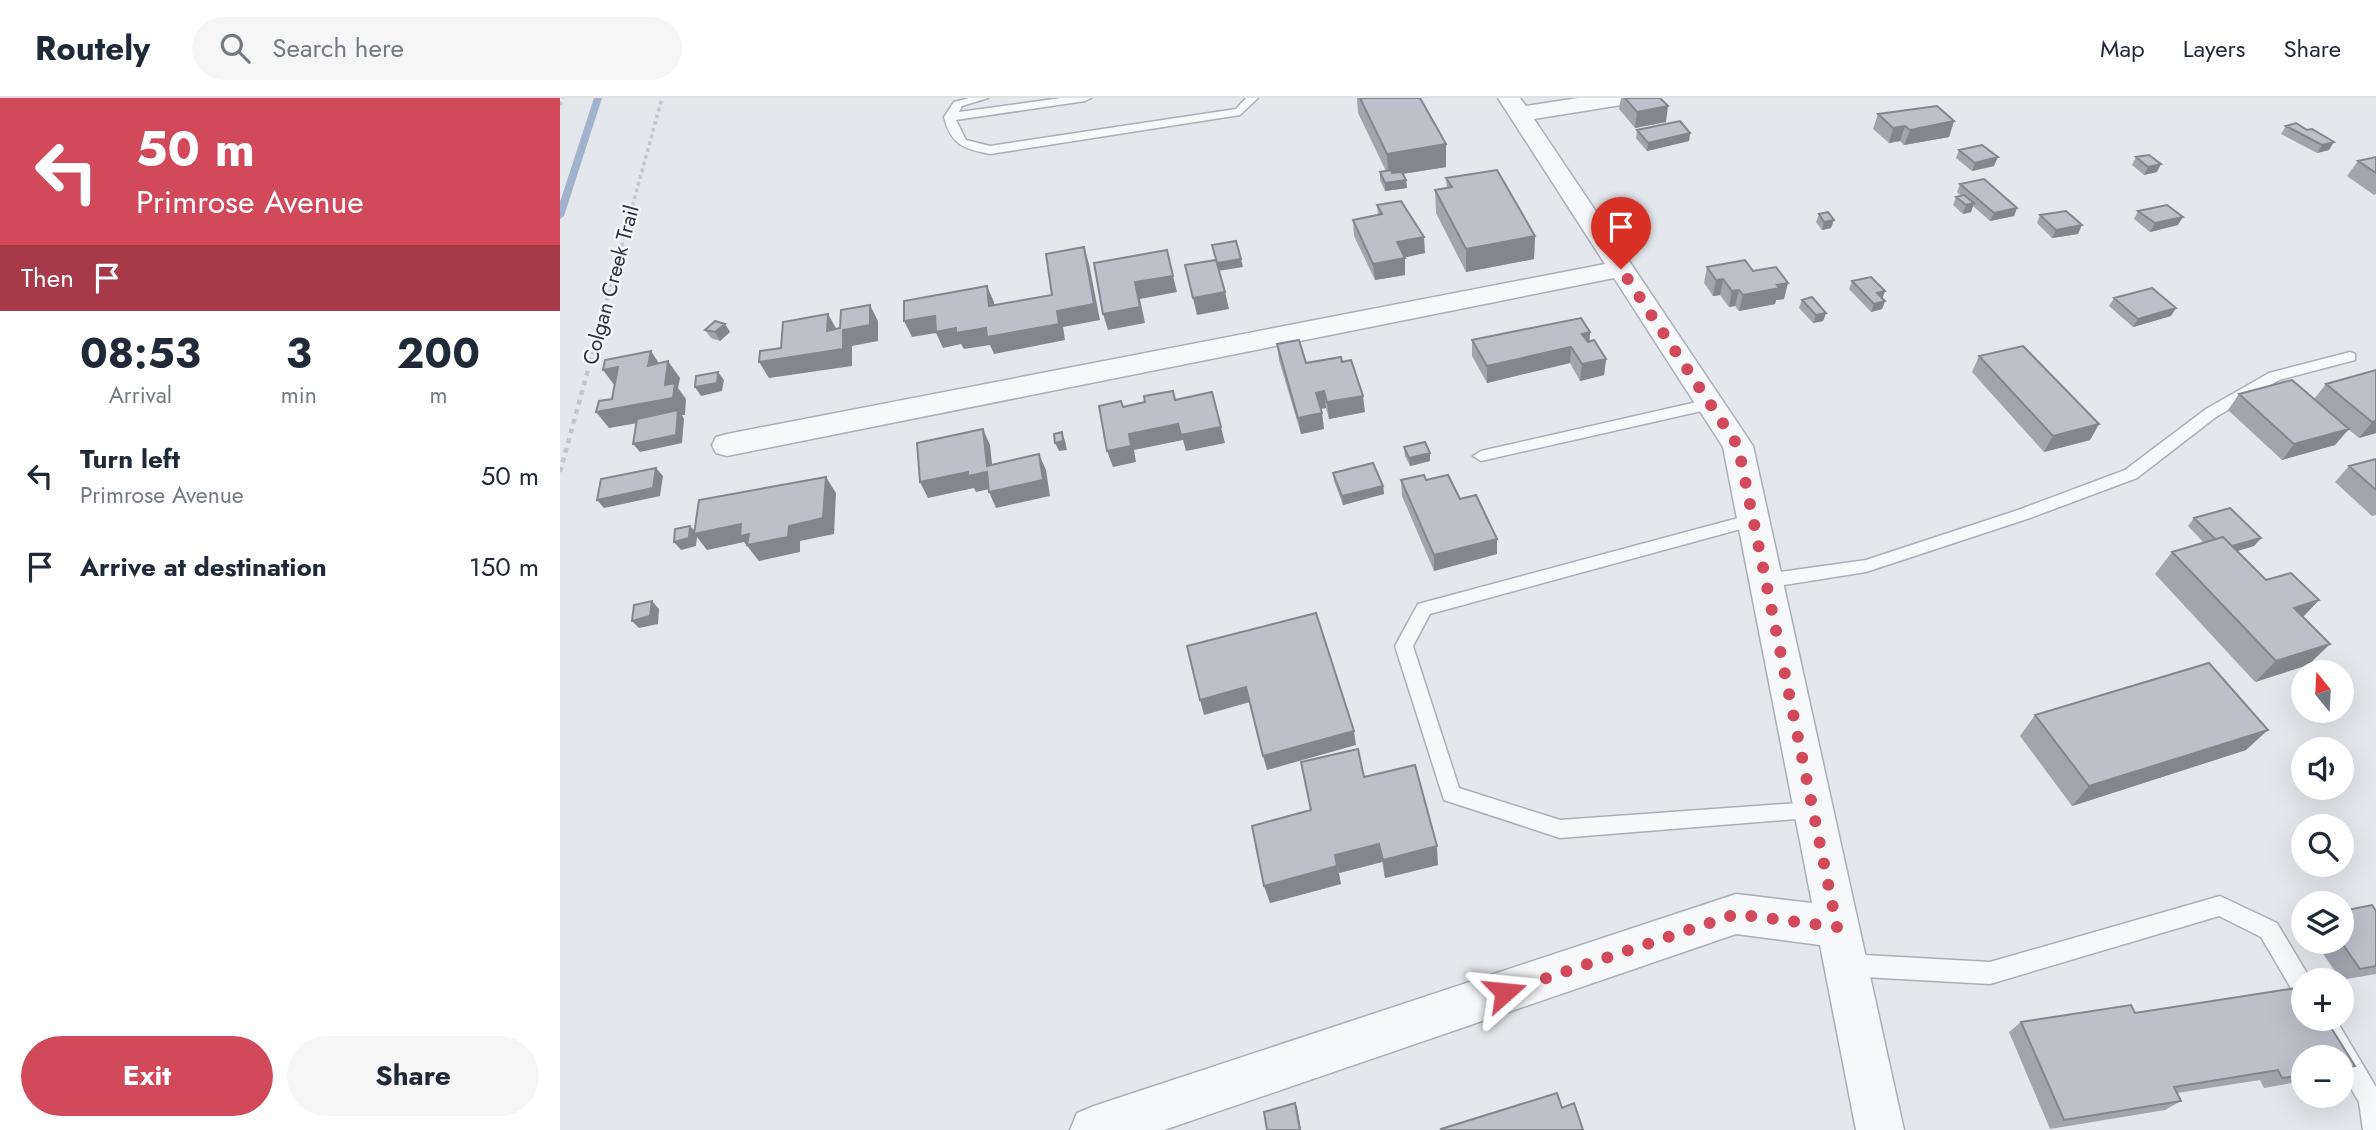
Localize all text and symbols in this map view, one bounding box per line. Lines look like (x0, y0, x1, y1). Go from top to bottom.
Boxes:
search box (192, 17, 682, 80)
text: Routely (35, 25, 150, 72)
icon: search (216, 29, 254, 67)
text: Search here (272, 29, 404, 67)
text: Map (2100, 31, 2145, 66)
text: Layers (2183, 31, 2245, 66)
text: Share (2283, 31, 2341, 66)
text: 50 m (136, 114, 255, 184)
icon: left (21, 126, 112, 217)
text: Primrose Avenue (136, 179, 364, 225)
pin (1591, 197, 1651, 269)
street label: Colgan Creek Trail (575, 202, 647, 368)
icon: arrive (1602, 208, 1640, 246)
text: Then (21, 259, 74, 297)
icon: arrive (88, 259, 126, 297)
text: 08:53 (80, 323, 201, 384)
text: 3 (286, 323, 312, 384)
text: 200 (397, 323, 480, 384)
text: Arrival (109, 378, 172, 412)
text: min (281, 378, 317, 412)
text: m (429, 378, 447, 412)
text: Turn left (80, 440, 180, 478)
icon: left (21, 457, 59, 495)
text: 50 m (481, 457, 539, 495)
text: Primrose Avenue (80, 478, 244, 512)
icon: arrive (21, 548, 59, 586)
text: Arrive at destination (80, 548, 327, 586)
text: 150 m (469, 548, 539, 586)
north arrow (2291, 660, 2354, 723)
map controls (2291, 660, 2354, 1108)
button: sound (2291, 737, 2354, 800)
button: search (2291, 814, 2354, 877)
button: layers (2291, 891, 2354, 954)
position arrow (1468, 955, 1542, 1029)
button: + (2291, 968, 2354, 1031)
button: Exit (21, 1036, 273, 1116)
button: Share (287, 1036, 539, 1116)
button: − (2291, 1045, 2354, 1108)

